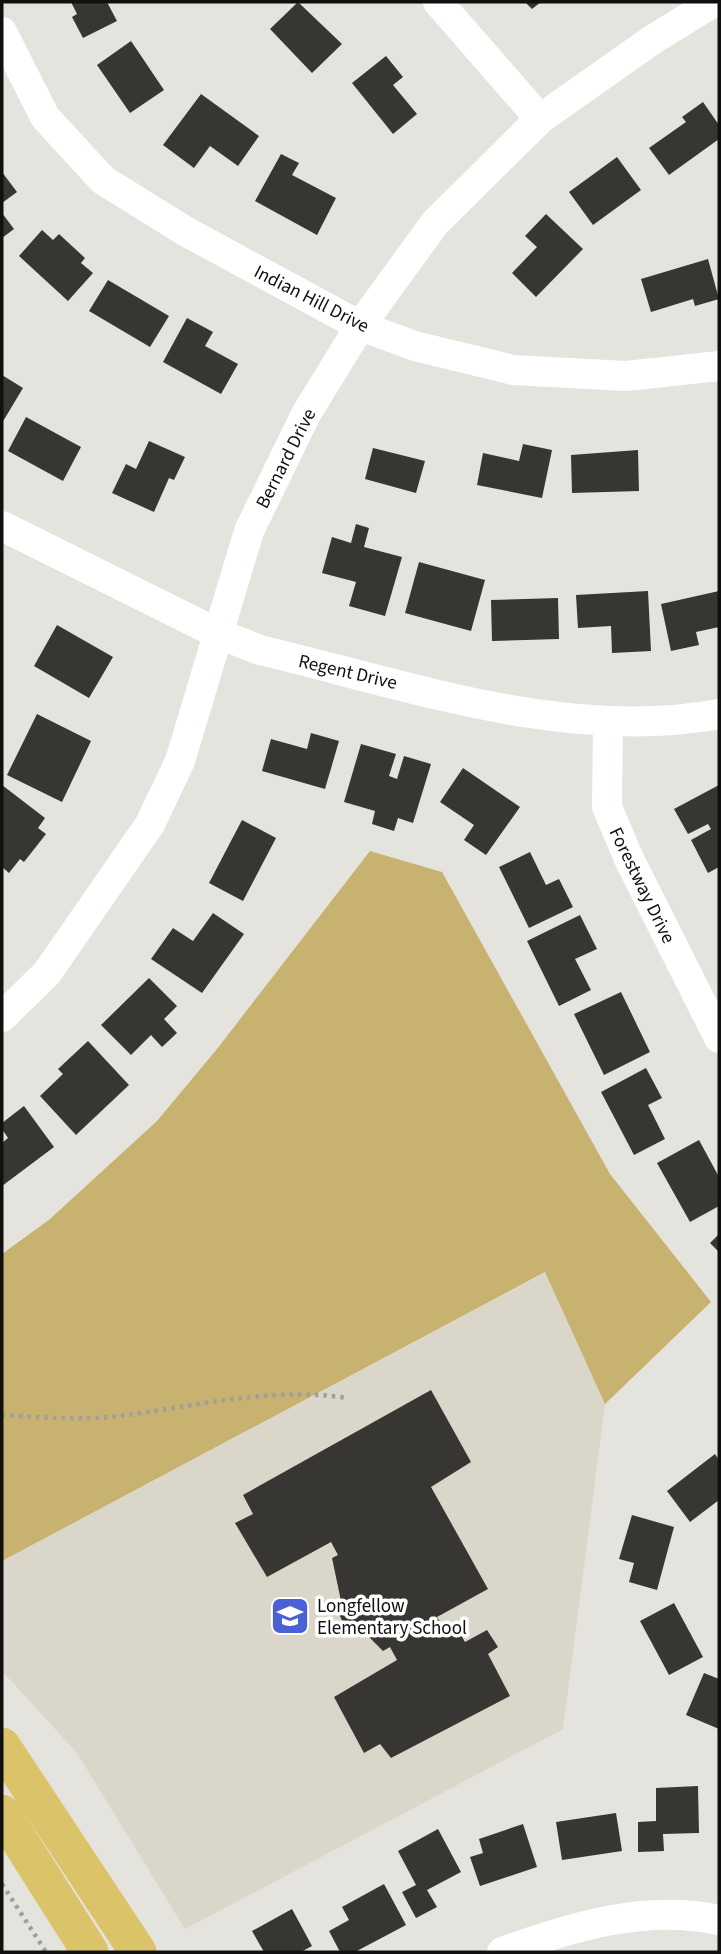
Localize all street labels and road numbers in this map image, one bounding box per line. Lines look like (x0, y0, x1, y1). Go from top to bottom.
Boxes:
street label: Indian Hill Drive (249, 259, 374, 340)
street label: Bernard Drive (250, 404, 323, 513)
street label: Regent Drive (296, 648, 400, 697)
street label: Forestway Drive (602, 823, 681, 948)

